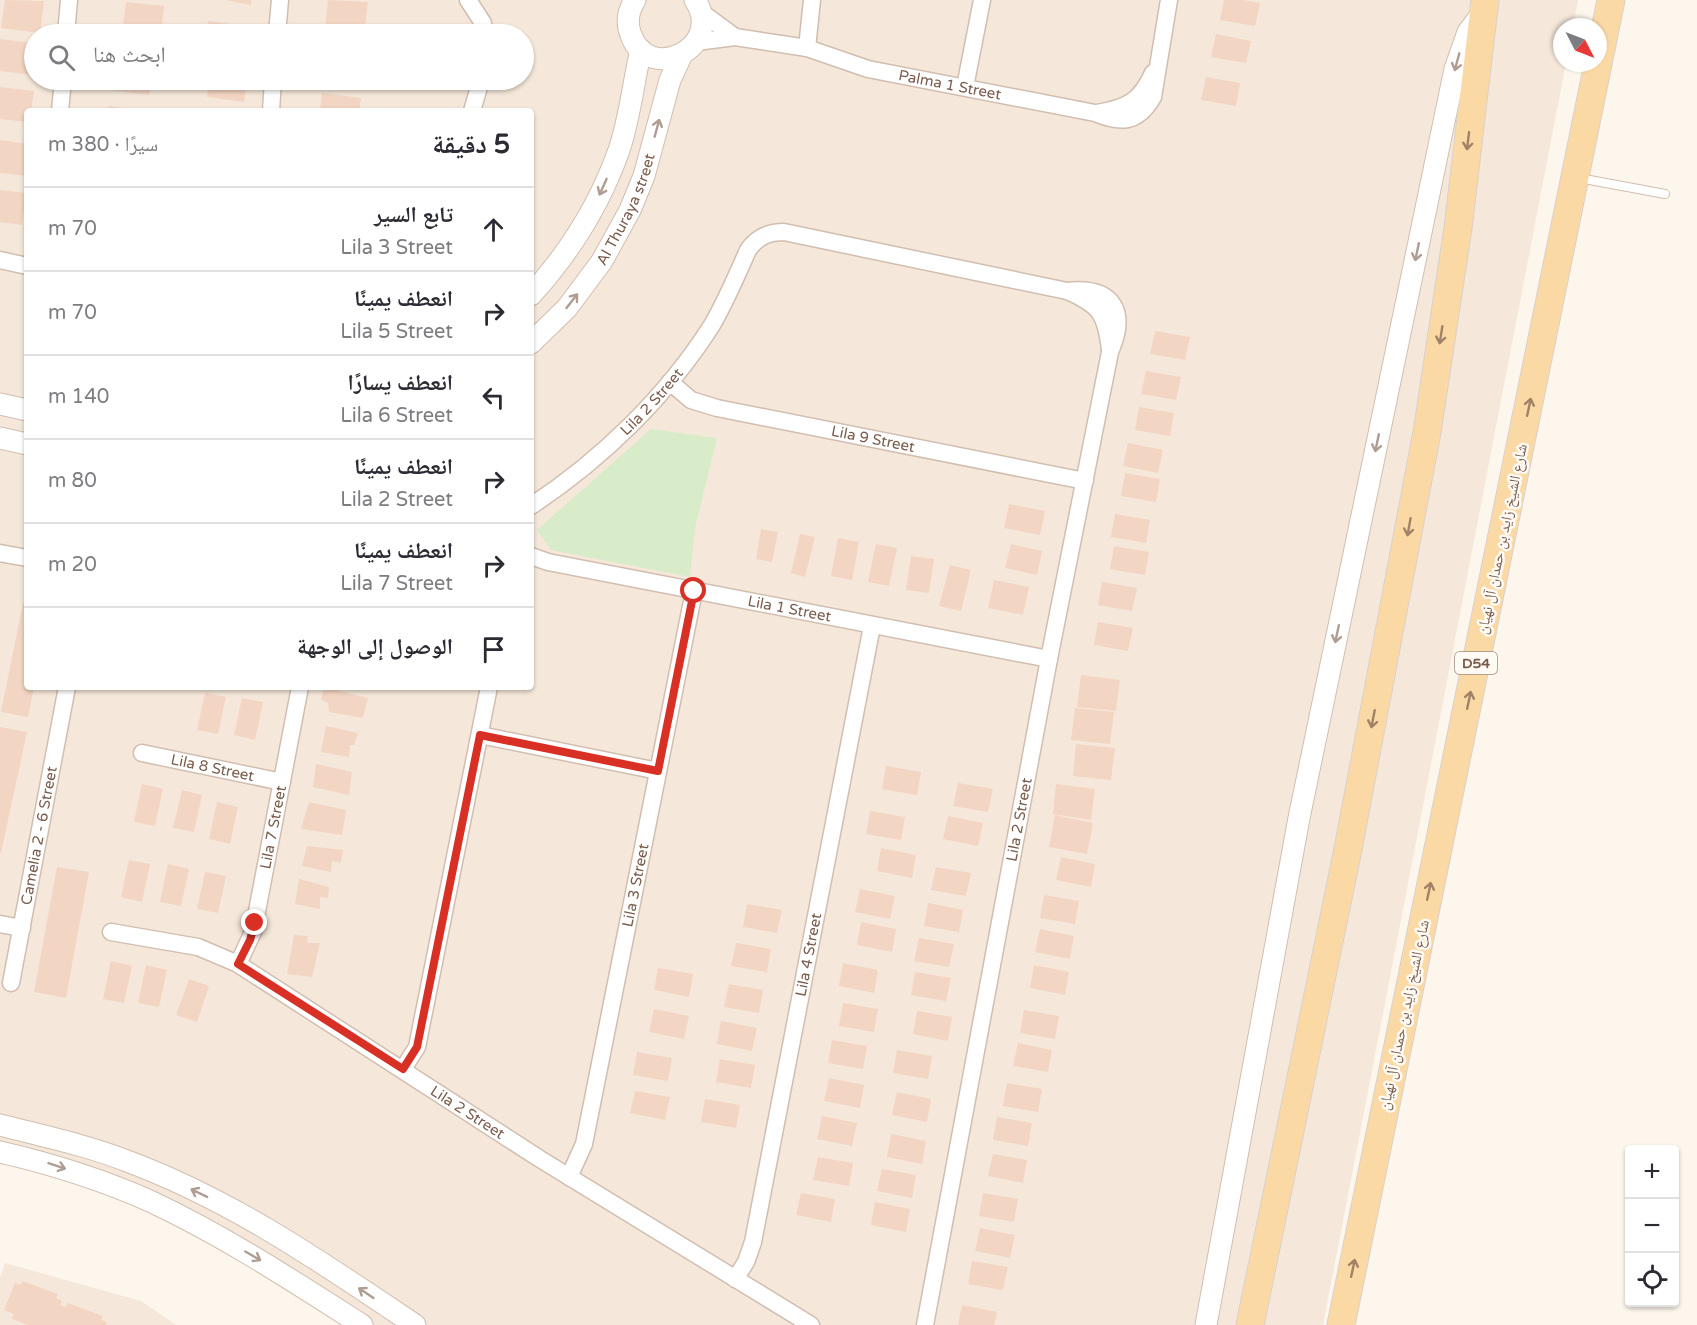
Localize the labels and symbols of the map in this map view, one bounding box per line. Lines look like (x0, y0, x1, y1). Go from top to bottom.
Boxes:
north arrow (1553, 18, 1607, 72)
one-way arrow (1451, 52, 1462, 71)
street label: Palma 1 Street (897, 66, 1003, 104)
one-way arrow (651, 119, 663, 138)
one-way arrow (1462, 131, 1473, 151)
street label: Al Thuraya street (592, 151, 659, 268)
one-way arrow (597, 177, 608, 196)
one-way arrow (1411, 242, 1422, 262)
one-way arrow (565, 293, 578, 309)
one-way arrow (1436, 324, 1447, 344)
street label: Lila 2 Street (617, 364, 687, 439)
one-way arrow (1524, 397, 1535, 417)
street label: Lila 9 Street (830, 422, 917, 456)
one-way arrow (1371, 433, 1382, 452)
street label: شارع الشيخ زايد بن حمدان آل نهيان (1473, 442, 1532, 636)
one-way arrow (1403, 517, 1414, 536)
route start (680, 577, 706, 603)
street label: Lila 1 Street (746, 592, 833, 626)
one-way arrow (1331, 624, 1342, 643)
road number: D54 (1455, 652, 1497, 674)
one-way arrow (1463, 691, 1475, 710)
one-way arrow (1367, 708, 1378, 728)
street label: Lila 8 Street (169, 750, 256, 785)
street label: Camelia 2 - 6 Street (17, 765, 61, 906)
street label: Lila 2 Street (1002, 776, 1036, 863)
street label: Lila 7 Street (256, 784, 290, 871)
street label: Lila 3 Street (618, 842, 653, 929)
one-way arrow (1424, 882, 1436, 901)
route end (241, 909, 267, 935)
street label: Lila 4 Street (792, 911, 825, 998)
street label: شارع الشيخ زايد بن حمدان آل نهيان (1375, 918, 1434, 1112)
street label: Lila 2 Street (427, 1082, 508, 1143)
one-way arrow (47, 1161, 66, 1172)
one-way arrow (191, 1186, 209, 1198)
one-way arrow (244, 1250, 261, 1262)
one-way arrow (1347, 1258, 1359, 1277)
one-way arrow (358, 1286, 375, 1299)

